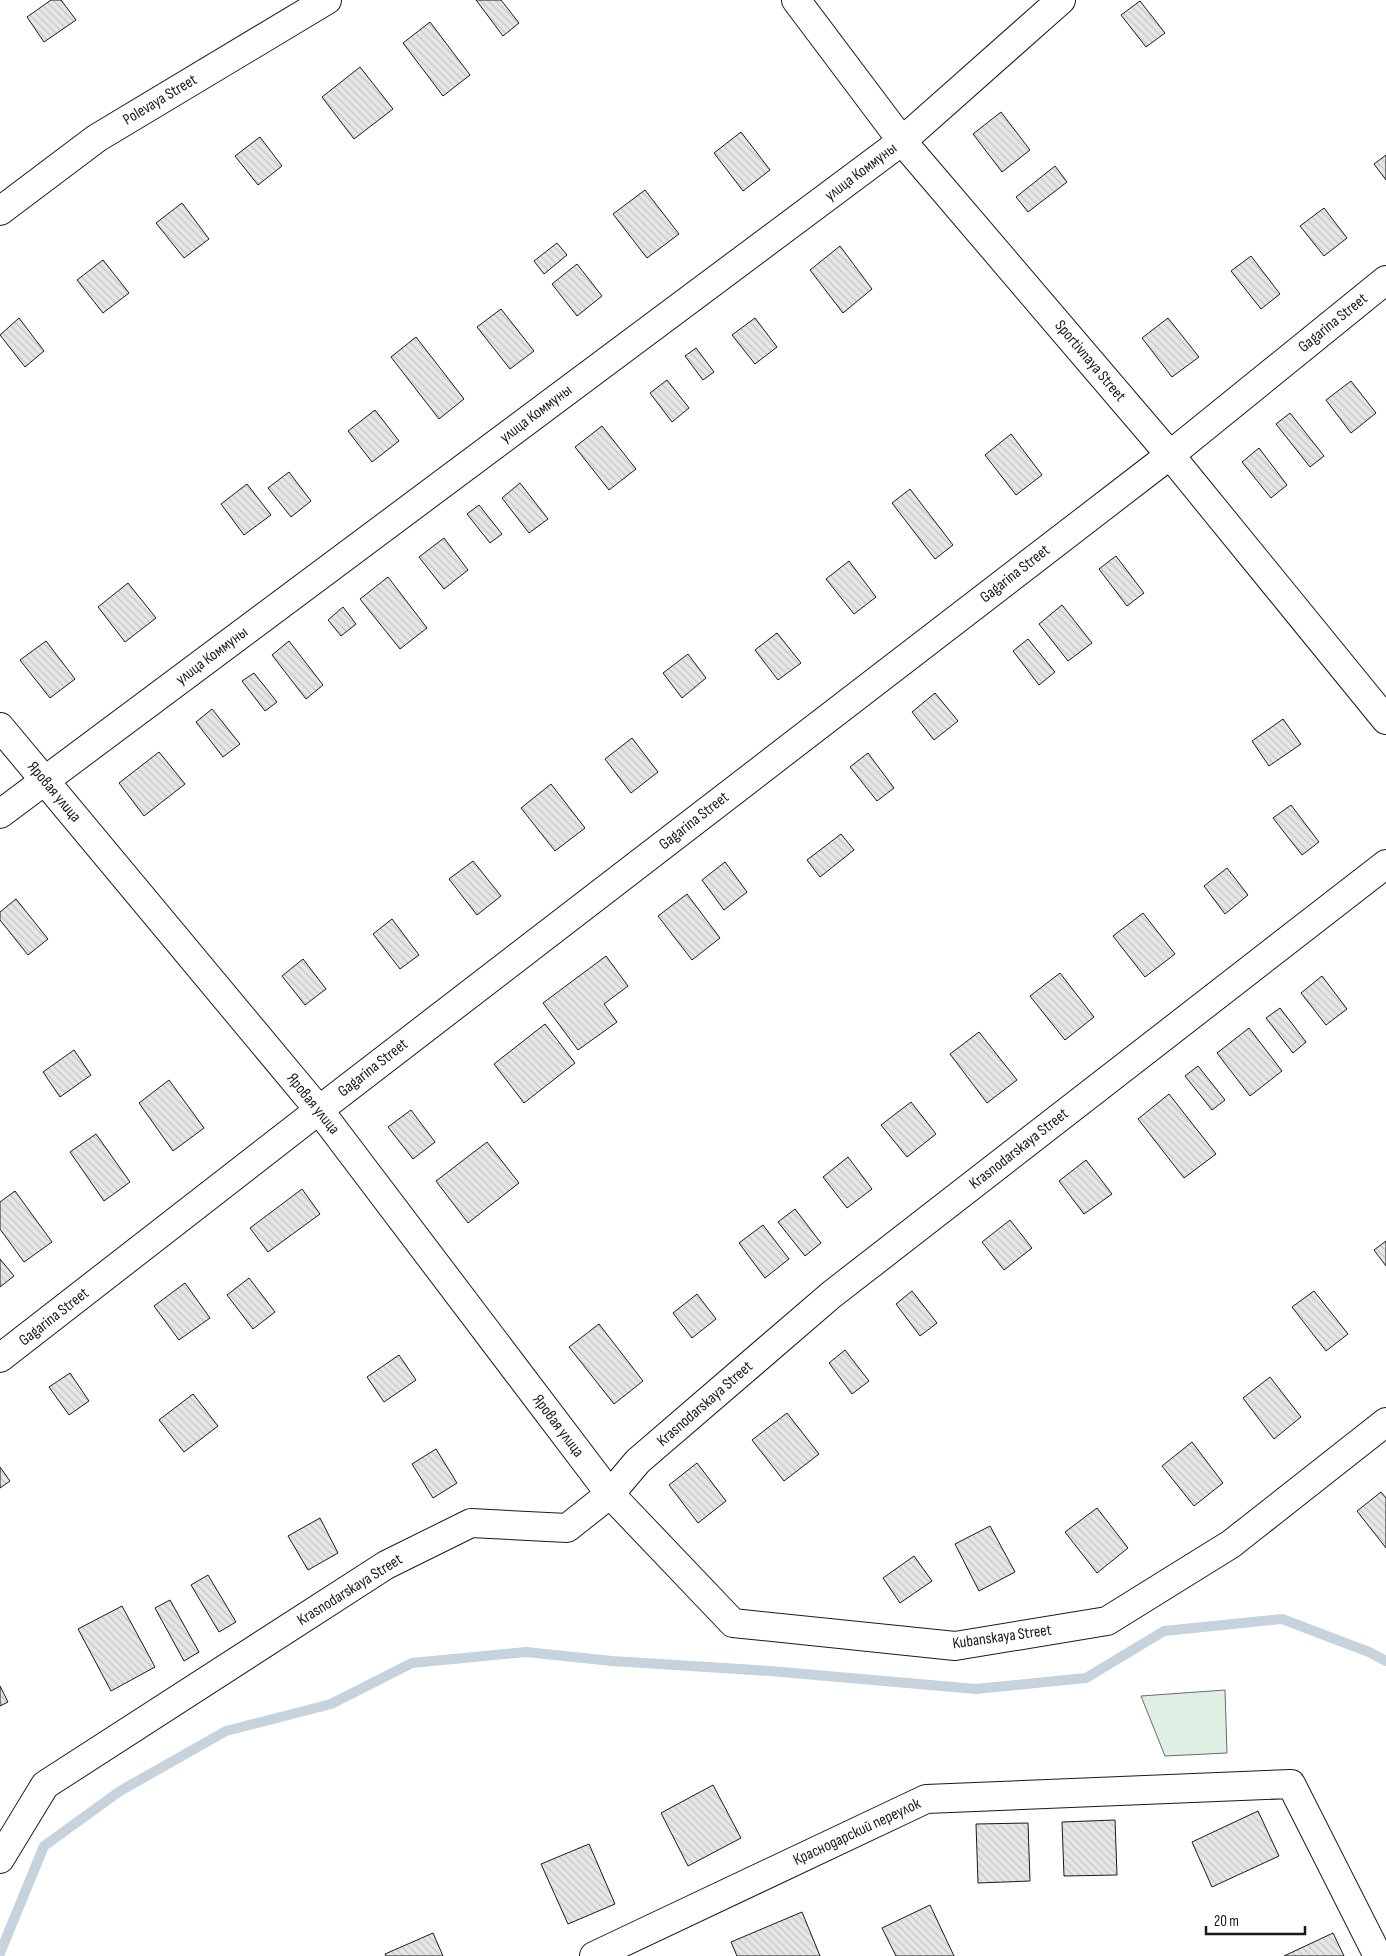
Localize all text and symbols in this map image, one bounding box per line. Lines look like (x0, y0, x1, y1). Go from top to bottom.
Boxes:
street label: Polevaya Street (119, 70, 201, 130)
street label: улица Коммуны (821, 139, 901, 205)
street label: Gagarina Street (1295, 289, 1371, 357)
street label: Sportivnaya Street (1051, 316, 1130, 406)
street label: улица Коммуны (496, 381, 576, 447)
street label: Gagarina Street (976, 541, 1054, 607)
street label: улица Коммуны (172, 623, 252, 689)
street label: Яровая улица (23, 758, 85, 826)
street label: Gagarina Street (655, 788, 733, 854)
street label: Gagarina Street (334, 1035, 412, 1101)
street label: Яровая улица (282, 1069, 344, 1139)
street label: Krasnodarskaya Street (966, 1104, 1072, 1194)
street label: Gagarina Street (15, 1284, 93, 1350)
street label: Krasnodarskaya Street (653, 1357, 757, 1451)
street label: Яровая улица (528, 1391, 588, 1461)
street label: Krasnodarskaya Street (294, 1550, 406, 1630)
street label: Kubanskaya Street (951, 1621, 1053, 1653)
street label: Краснодарский переулок (790, 1794, 924, 1870)
scale bar (1206, 1904, 1305, 1936)
text: 20 m (1214, 1912, 1239, 1931)

